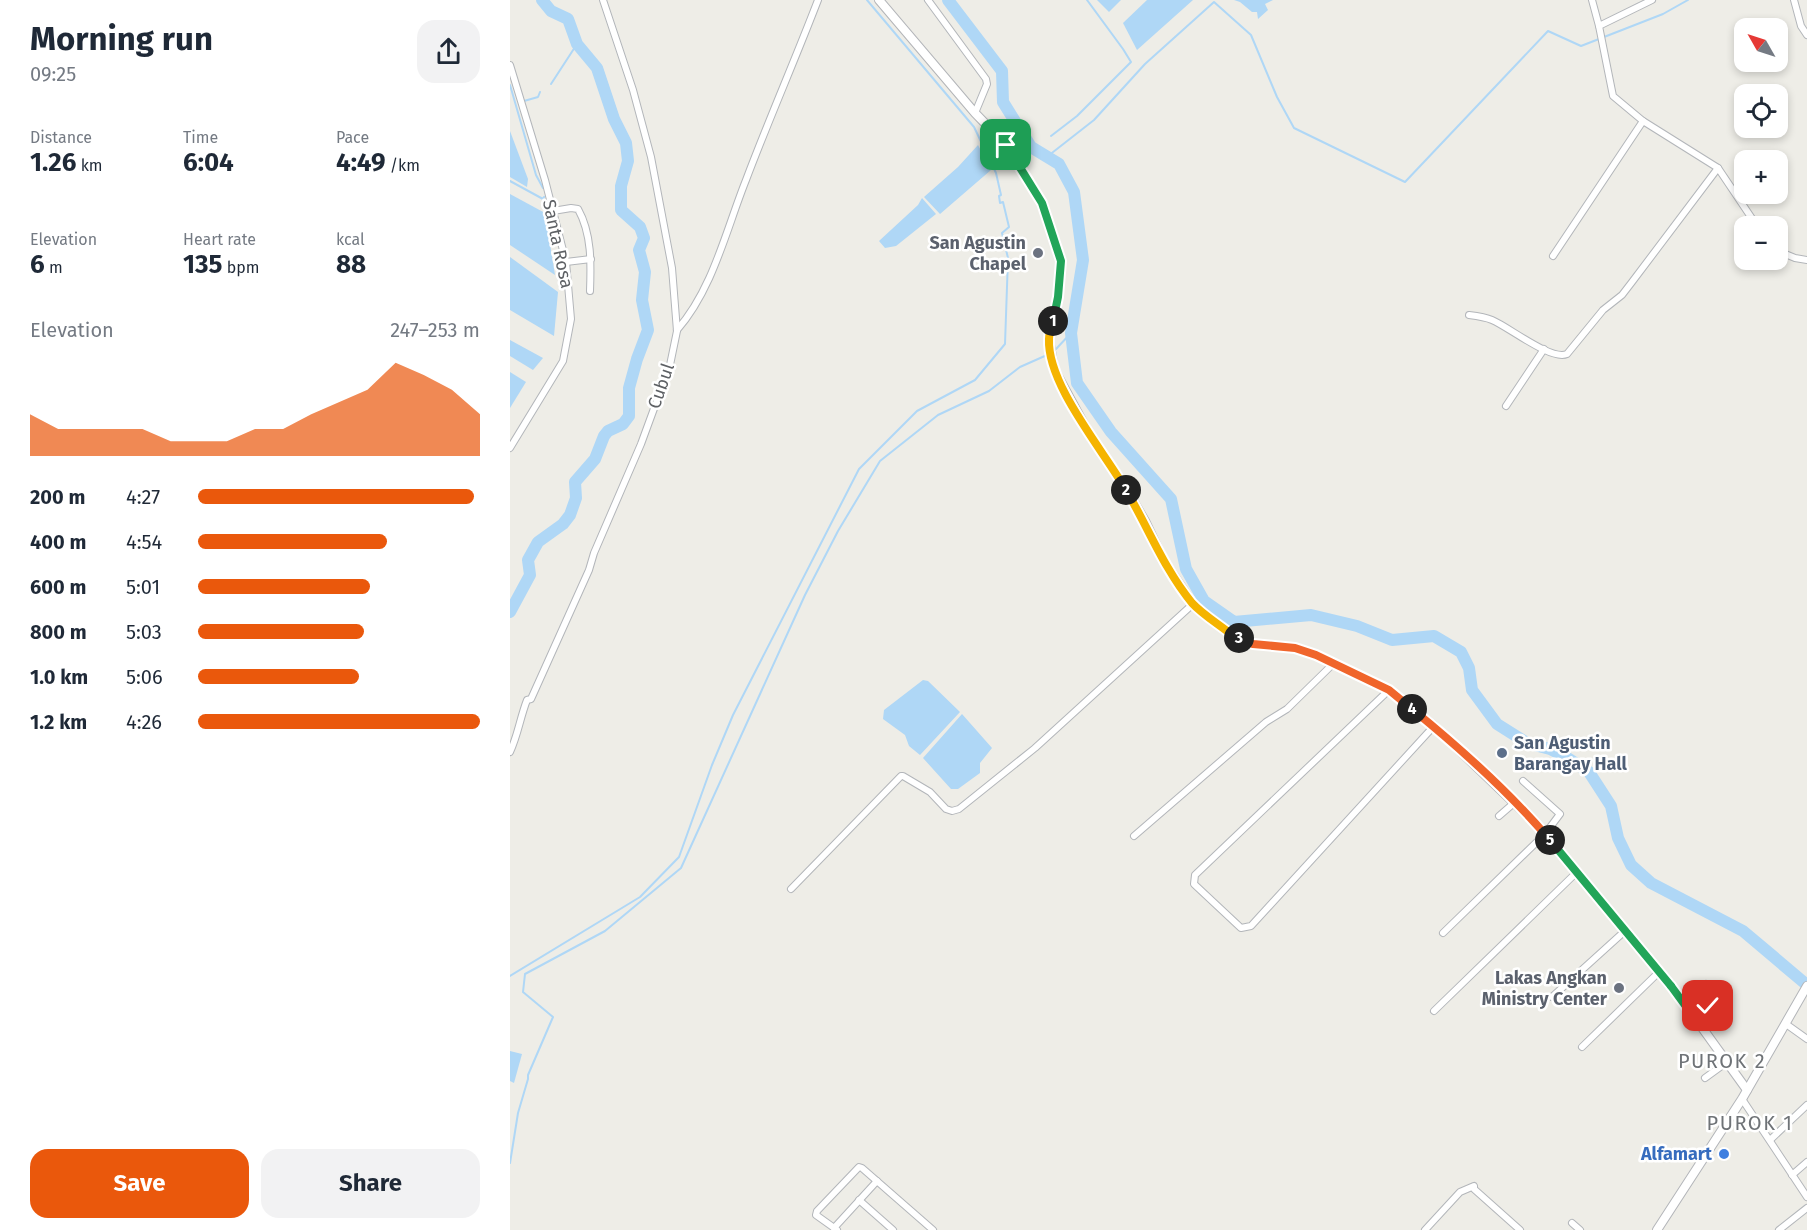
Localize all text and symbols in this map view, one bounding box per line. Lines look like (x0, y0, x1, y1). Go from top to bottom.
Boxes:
north arrow (1734, 18, 1788, 72)
map controls (1734, 18, 1788, 270)
text: Morning run (30, 19, 213, 59)
button: share (417, 20, 480, 83)
text: 09:25 (30, 62, 76, 86)
button: locate (1734, 84, 1788, 138)
pin (980, 119, 1031, 170)
text: Distance (30, 128, 92, 147)
text: Time (183, 128, 218, 147)
text: Pace (336, 128, 369, 147)
icon: arrive (989, 128, 1022, 161)
text: 1.26 (30, 147, 76, 178)
text: 6:04 (183, 147, 234, 178)
text: 4:49 (336, 147, 386, 178)
button: + (1734, 150, 1788, 204)
text: km (76, 156, 103, 175)
text: /km (386, 156, 420, 175)
street label: Santa Rosa (538, 198, 578, 290)
button: − (1734, 216, 1788, 270)
text: Elevation (30, 230, 97, 249)
text: Heart rate (183, 230, 256, 249)
text: kcal (336, 230, 365, 249)
place label: San Agustin Chapel (929, 232, 1027, 275)
marker: San Agustin Chapel (1031, 246, 1045, 260)
text: 6 (30, 249, 45, 280)
text: 135 (183, 249, 223, 280)
text: 88 (336, 249, 366, 280)
text: m (45, 258, 63, 277)
text: bpm (223, 258, 260, 277)
pin: 1 (1038, 306, 1068, 336)
text: 1 (1049, 311, 1057, 330)
text: Elevation (30, 318, 114, 342)
text: 247–253 m (390, 318, 480, 342)
street label: Cubul (643, 360, 679, 412)
pin: 2 (1111, 475, 1141, 505)
text: 2 (1122, 480, 1130, 499)
text: 200 m (30, 485, 85, 509)
text: 4:27 (126, 485, 160, 509)
text: 400 m (30, 530, 86, 554)
text: 4:54 (126, 530, 162, 554)
text: 600 m (30, 575, 86, 599)
text: 5:01 (126, 575, 160, 599)
text: 800 m (30, 620, 87, 644)
text: 5:03 (126, 620, 162, 644)
pin: 3 (1224, 623, 1254, 653)
text: 3 (1235, 628, 1243, 647)
text: 1.0 km (30, 665, 88, 689)
text: 5:06 (126, 665, 163, 689)
pin: 4 (1397, 694, 1427, 724)
text: 4 (1407, 699, 1417, 718)
text: 1.2 km (30, 710, 87, 734)
text: 4:26 (126, 710, 162, 734)
place label: San Agustin Barangay Hall (1514, 732, 1628, 775)
marker: San Agustin Barangay Hall (1495, 746, 1509, 760)
pin: 5 (1535, 825, 1565, 855)
text: 5 (1546, 830, 1554, 849)
place label: Lakas Angkan Ministry Center (1482, 967, 1608, 1010)
pin (1682, 980, 1733, 1031)
marker: Lakas Angkan Ministry Center (1612, 981, 1626, 995)
icon: check (1691, 989, 1724, 1022)
district label: PUROK 2 (1678, 1049, 1766, 1073)
district label: PUROK 1 (1707, 1111, 1793, 1135)
place label: Alfamart (1640, 1143, 1713, 1165)
marker: Alfamart (1717, 1147, 1731, 1161)
button: Save (30, 1149, 249, 1218)
button: Share (261, 1149, 480, 1218)

